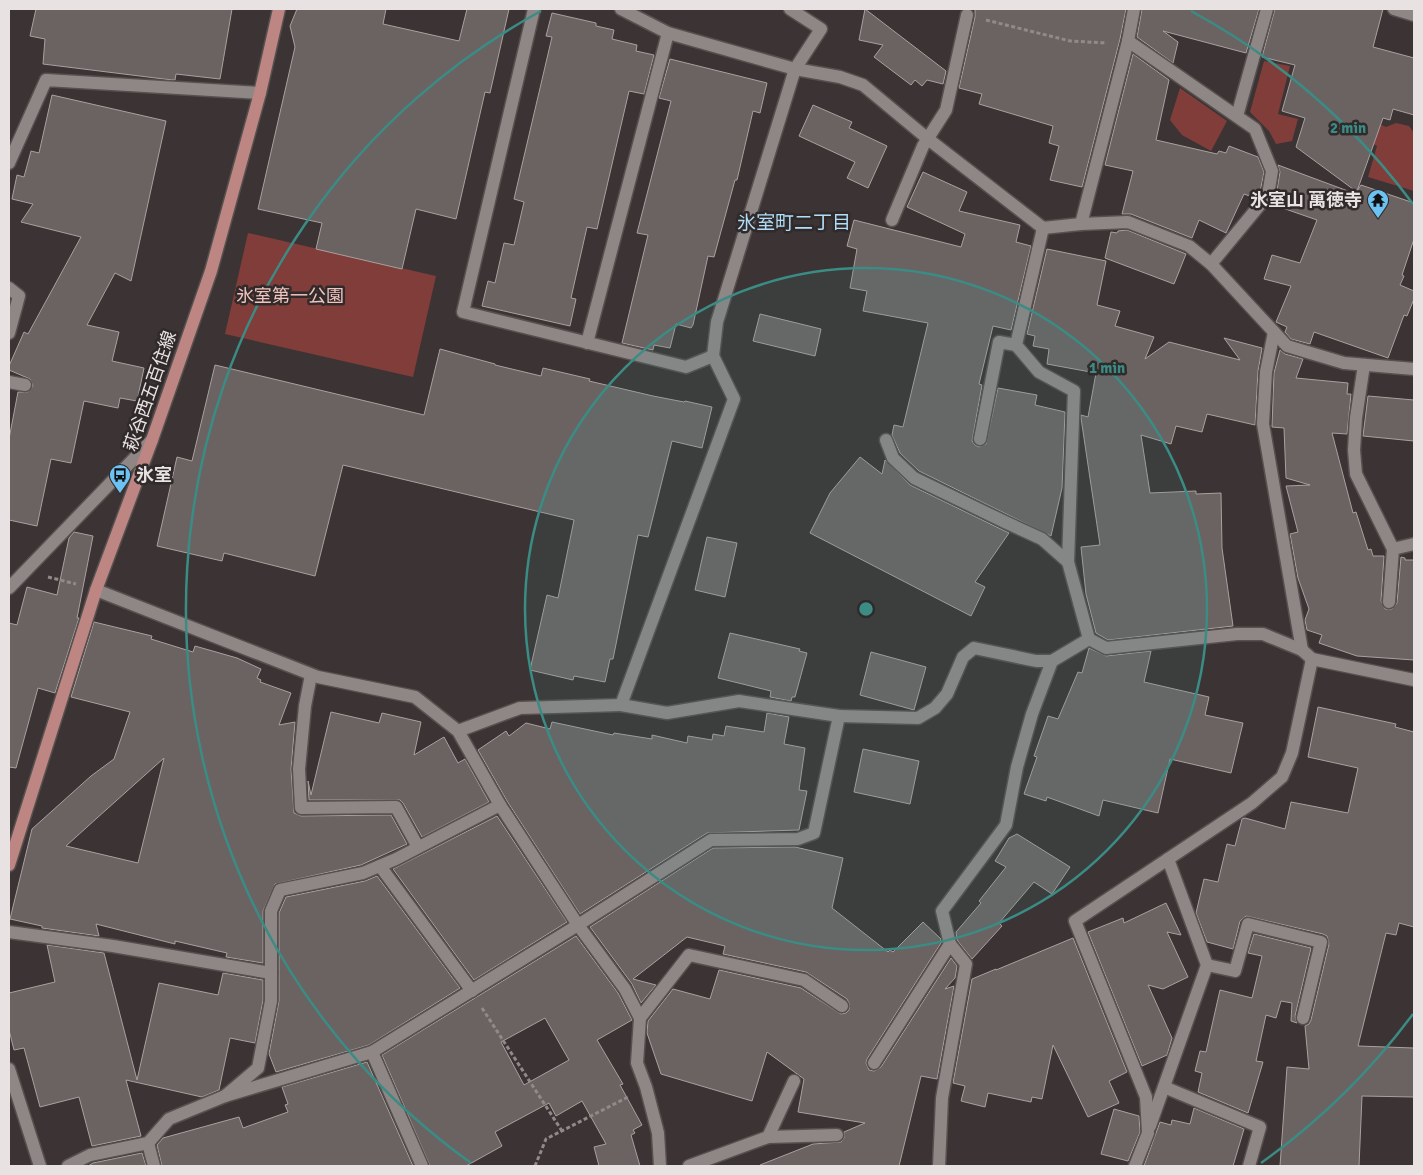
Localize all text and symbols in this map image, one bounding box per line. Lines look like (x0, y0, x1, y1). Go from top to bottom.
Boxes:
text: 2 min (1330, 119, 1366, 137)
temple icon: 氷室山 萬徳寺 (1366, 188, 1390, 219)
place label: 氷室山 萬徳寺 (1250, 189, 1362, 211)
district label: 氷室町二丁目 (737, 211, 851, 235)
park label: 氷室第一公園 (236, 285, 344, 307)
street label: 萩谷西五百住線 (119, 328, 181, 454)
text: 1 min (1089, 359, 1125, 377)
bus stop icon: 氷室 (108, 463, 132, 494)
place label: 氷室 (136, 464, 172, 486)
centre of rings (857, 600, 875, 618)

